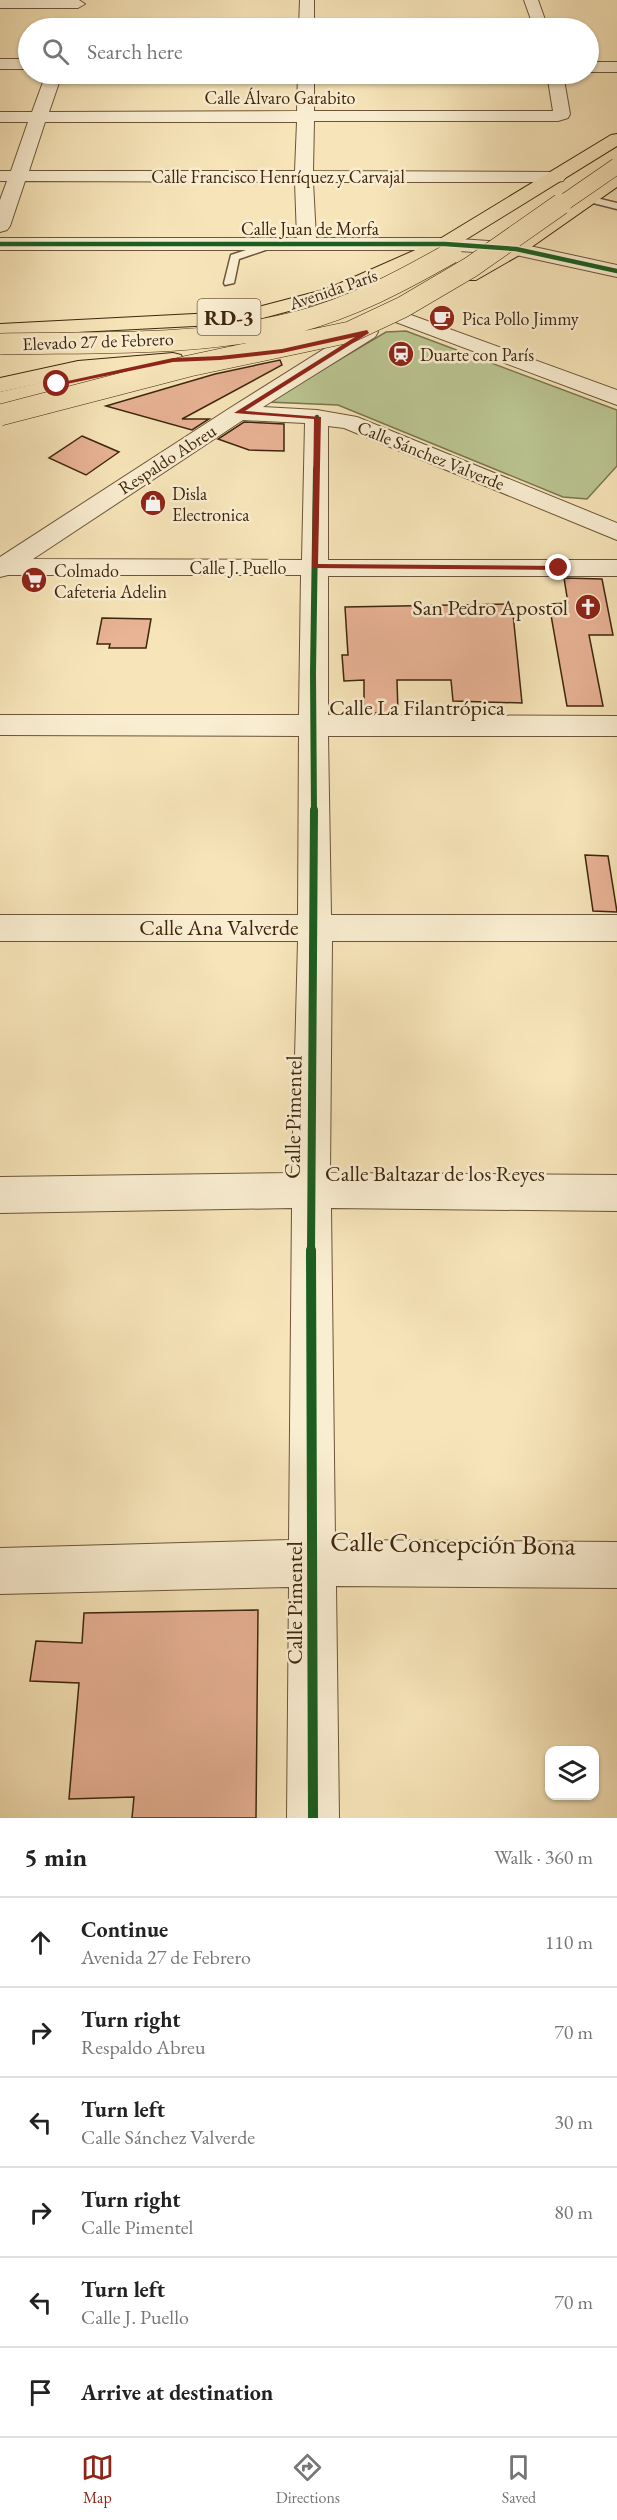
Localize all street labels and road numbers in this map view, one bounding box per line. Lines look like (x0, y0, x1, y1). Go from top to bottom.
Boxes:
street label: Calle Álvaro Garabito (204, 86, 356, 109)
street label: Calle Francisco Henríquez y Carvajal (151, 165, 405, 188)
street label: Calle Juan de Morfa (241, 217, 380, 240)
street label: Avenida París (285, 263, 380, 315)
road number: RD-3 (198, 299, 260, 335)
street label: Elevado 27 de Febrero (22, 327, 174, 355)
street label: Calle Sánchez Valverde (354, 415, 508, 495)
street label: Respaldo Abreu (114, 419, 221, 499)
street label: Calle J. Puello (189, 556, 287, 579)
street label: Calle La Filantrópica (329, 693, 505, 722)
street label: Calle Ana Valverde (139, 913, 299, 942)
street label: Calle Pimentel (277, 1055, 309, 1179)
street label: Calle Baltazar de los Reyes (325, 1159, 545, 1188)
street label: Calle Concepción Bona (330, 1523, 576, 1563)
street label: Calle Pimentel (280, 1541, 309, 1665)

